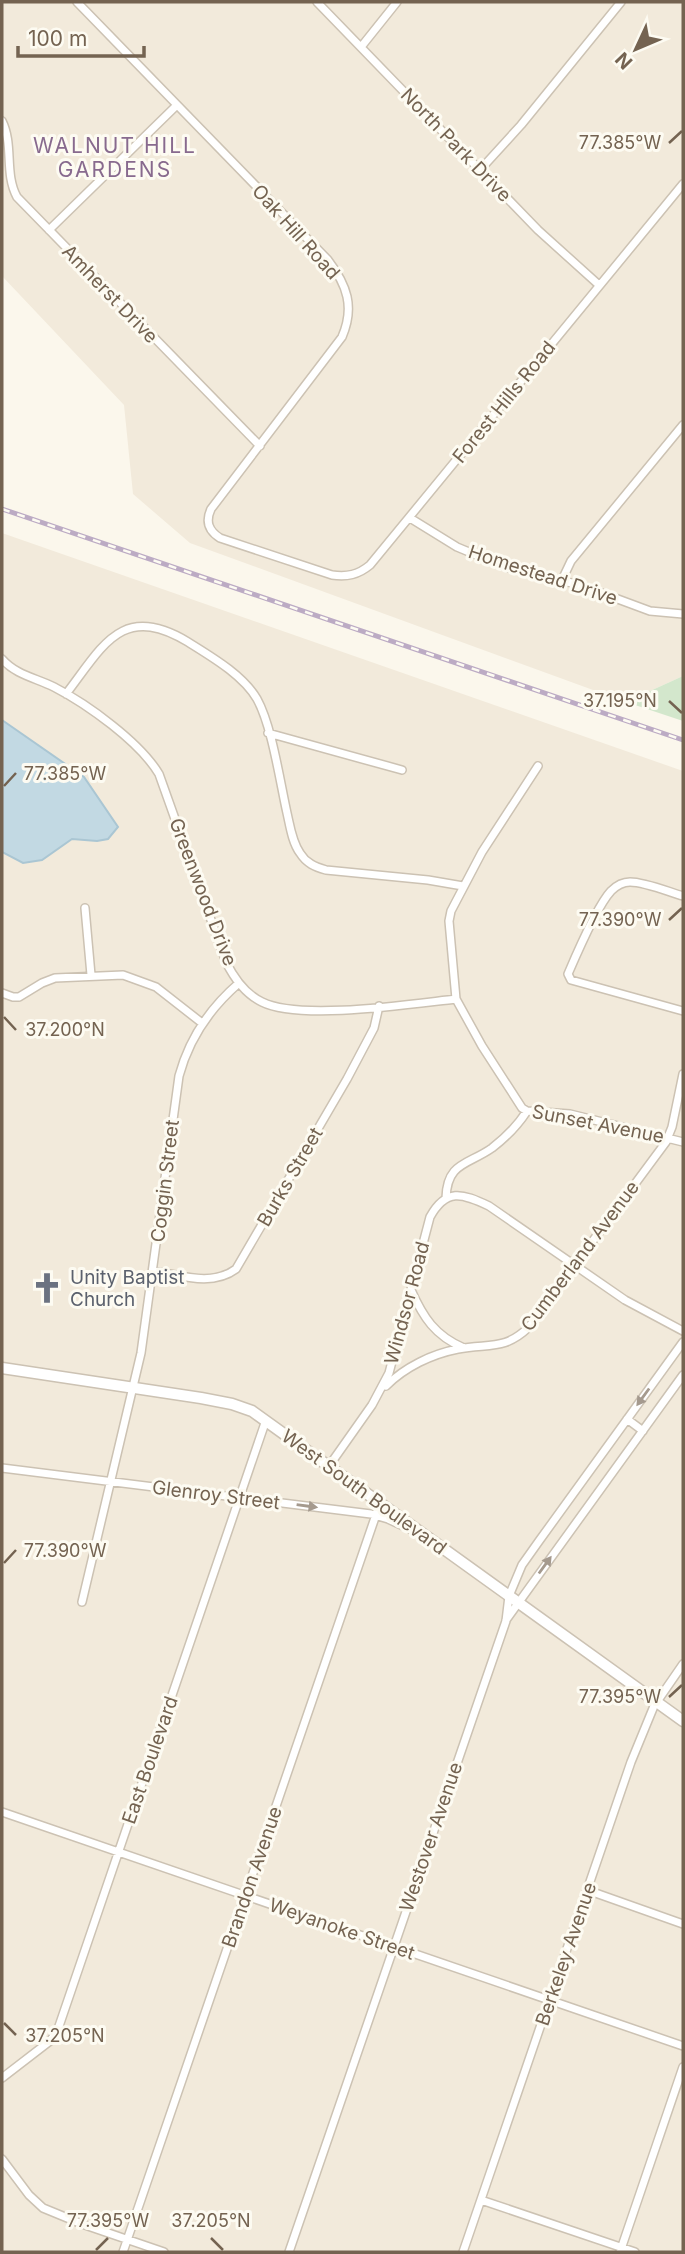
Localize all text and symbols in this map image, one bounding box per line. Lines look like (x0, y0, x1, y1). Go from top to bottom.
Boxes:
scale bar (18, 14, 144, 58)
north arrow (601, 14, 671, 84)
text: 100 m (28, 26, 87, 51)
text: N (611, 47, 637, 74)
street label: North Park Drive (396, 83, 516, 207)
text: 77.385°W (579, 132, 661, 153)
district label: WALNUT HILL GARDENS (33, 133, 197, 182)
street label: Oak Hill Road (247, 180, 345, 284)
street label: Amherst Drive (57, 240, 163, 348)
street label: Forest Hills Road (448, 336, 560, 468)
street label: Homestead Drive (466, 540, 620, 610)
text: 37.195°N (583, 690, 657, 711)
text: 77.385°W (24, 763, 106, 784)
street label: Greenwood Drive (164, 815, 242, 969)
text: 77.390°W (579, 909, 662, 930)
text: 37.200°N (25, 1019, 105, 1040)
street label: Sunset Avenue (530, 1100, 666, 1148)
street label: Coggin Street (146, 1118, 184, 1244)
street label: Burks Street (252, 1123, 328, 1231)
street label: Cumberland Avenue (516, 1176, 644, 1336)
street label: Windsor Road (380, 1239, 434, 1367)
place label: Unity Baptist Church (70, 1266, 184, 1311)
church icon: Unity Baptist Church (30, 1271, 64, 1305)
one-way arrow (636, 1388, 650, 1406)
street label: West South Boulevard (277, 1424, 451, 1560)
street label: Glenroy Street (151, 1476, 281, 1514)
one-way arrow (297, 1501, 319, 1512)
text: 77.390°W (24, 1540, 107, 1561)
one-way arrow (538, 1556, 552, 1574)
text: 77.395°W (579, 1686, 661, 1707)
street label: East Boulevard (117, 1693, 183, 1827)
street label: Westover Avenue (395, 1759, 467, 1915)
street label: Brandon Avenue (217, 1803, 287, 1951)
street label: Berkeley Avenue (531, 1879, 601, 2029)
street label: Weyanoke Street (266, 1893, 418, 1965)
text: 37.205°N (25, 2025, 105, 2046)
text: 77.395°W (67, 2210, 149, 2231)
text: 37.205°N (171, 2210, 251, 2231)

